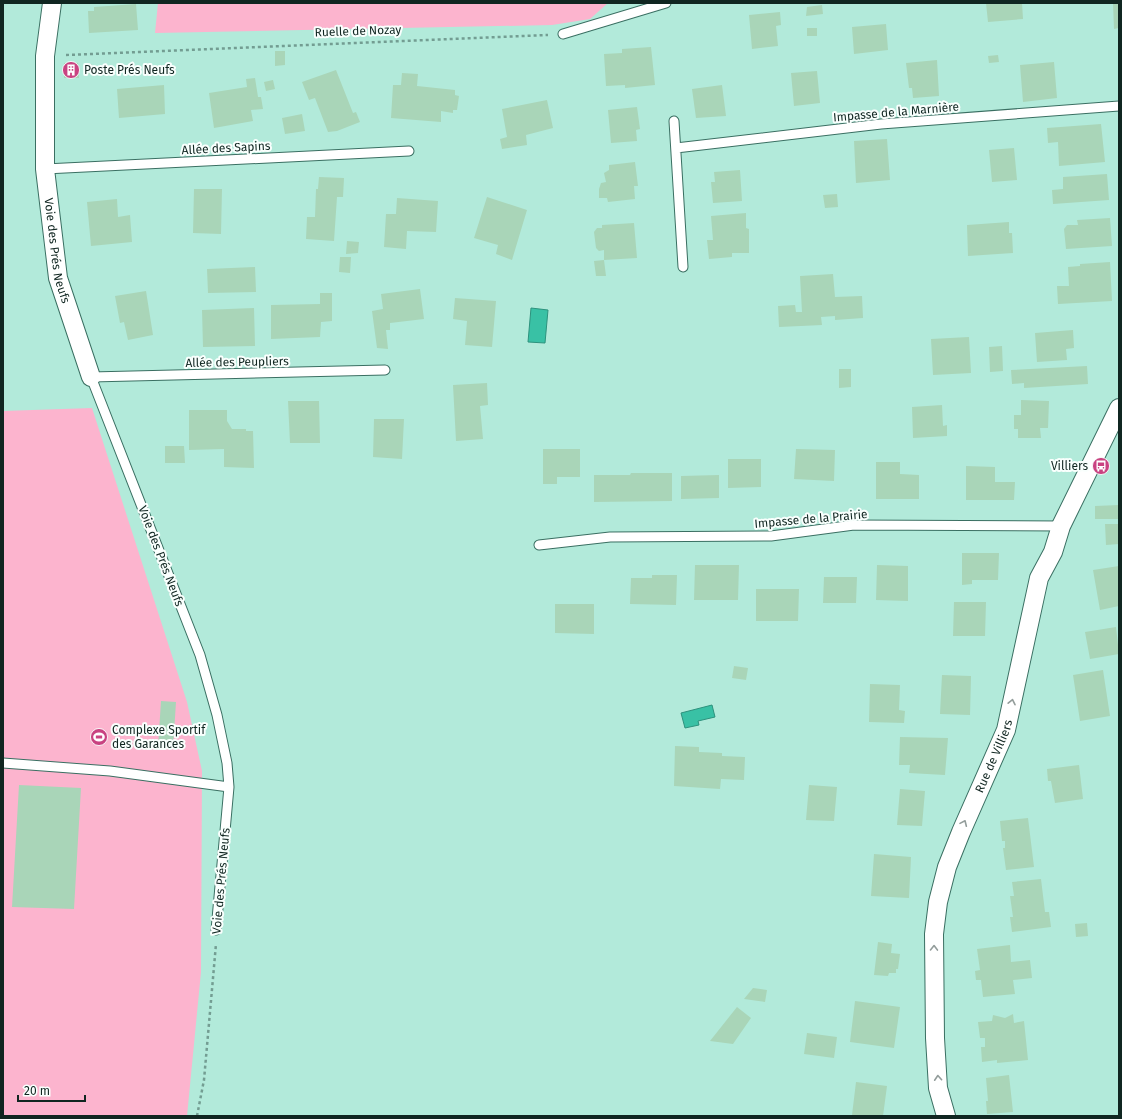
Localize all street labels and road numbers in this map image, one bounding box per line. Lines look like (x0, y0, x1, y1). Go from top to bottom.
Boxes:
street label: Ruelle de Nozay (314, 22, 402, 40)
street label: Impasse de la Marnière (832, 100, 960, 124)
street label: Allée des Sapins (181, 139, 271, 157)
street label: Voie des Prés Neufs (42, 197, 73, 305)
street label: Allée des Peupliers (185, 354, 289, 370)
street label: Voie des Prés Neufs (135, 504, 187, 609)
street label: Impasse de la Prairie (754, 507, 868, 531)
street label: Rue de Villiers (972, 718, 1015, 795)
street label: Voie des Prés Neufs (209, 827, 233, 935)

